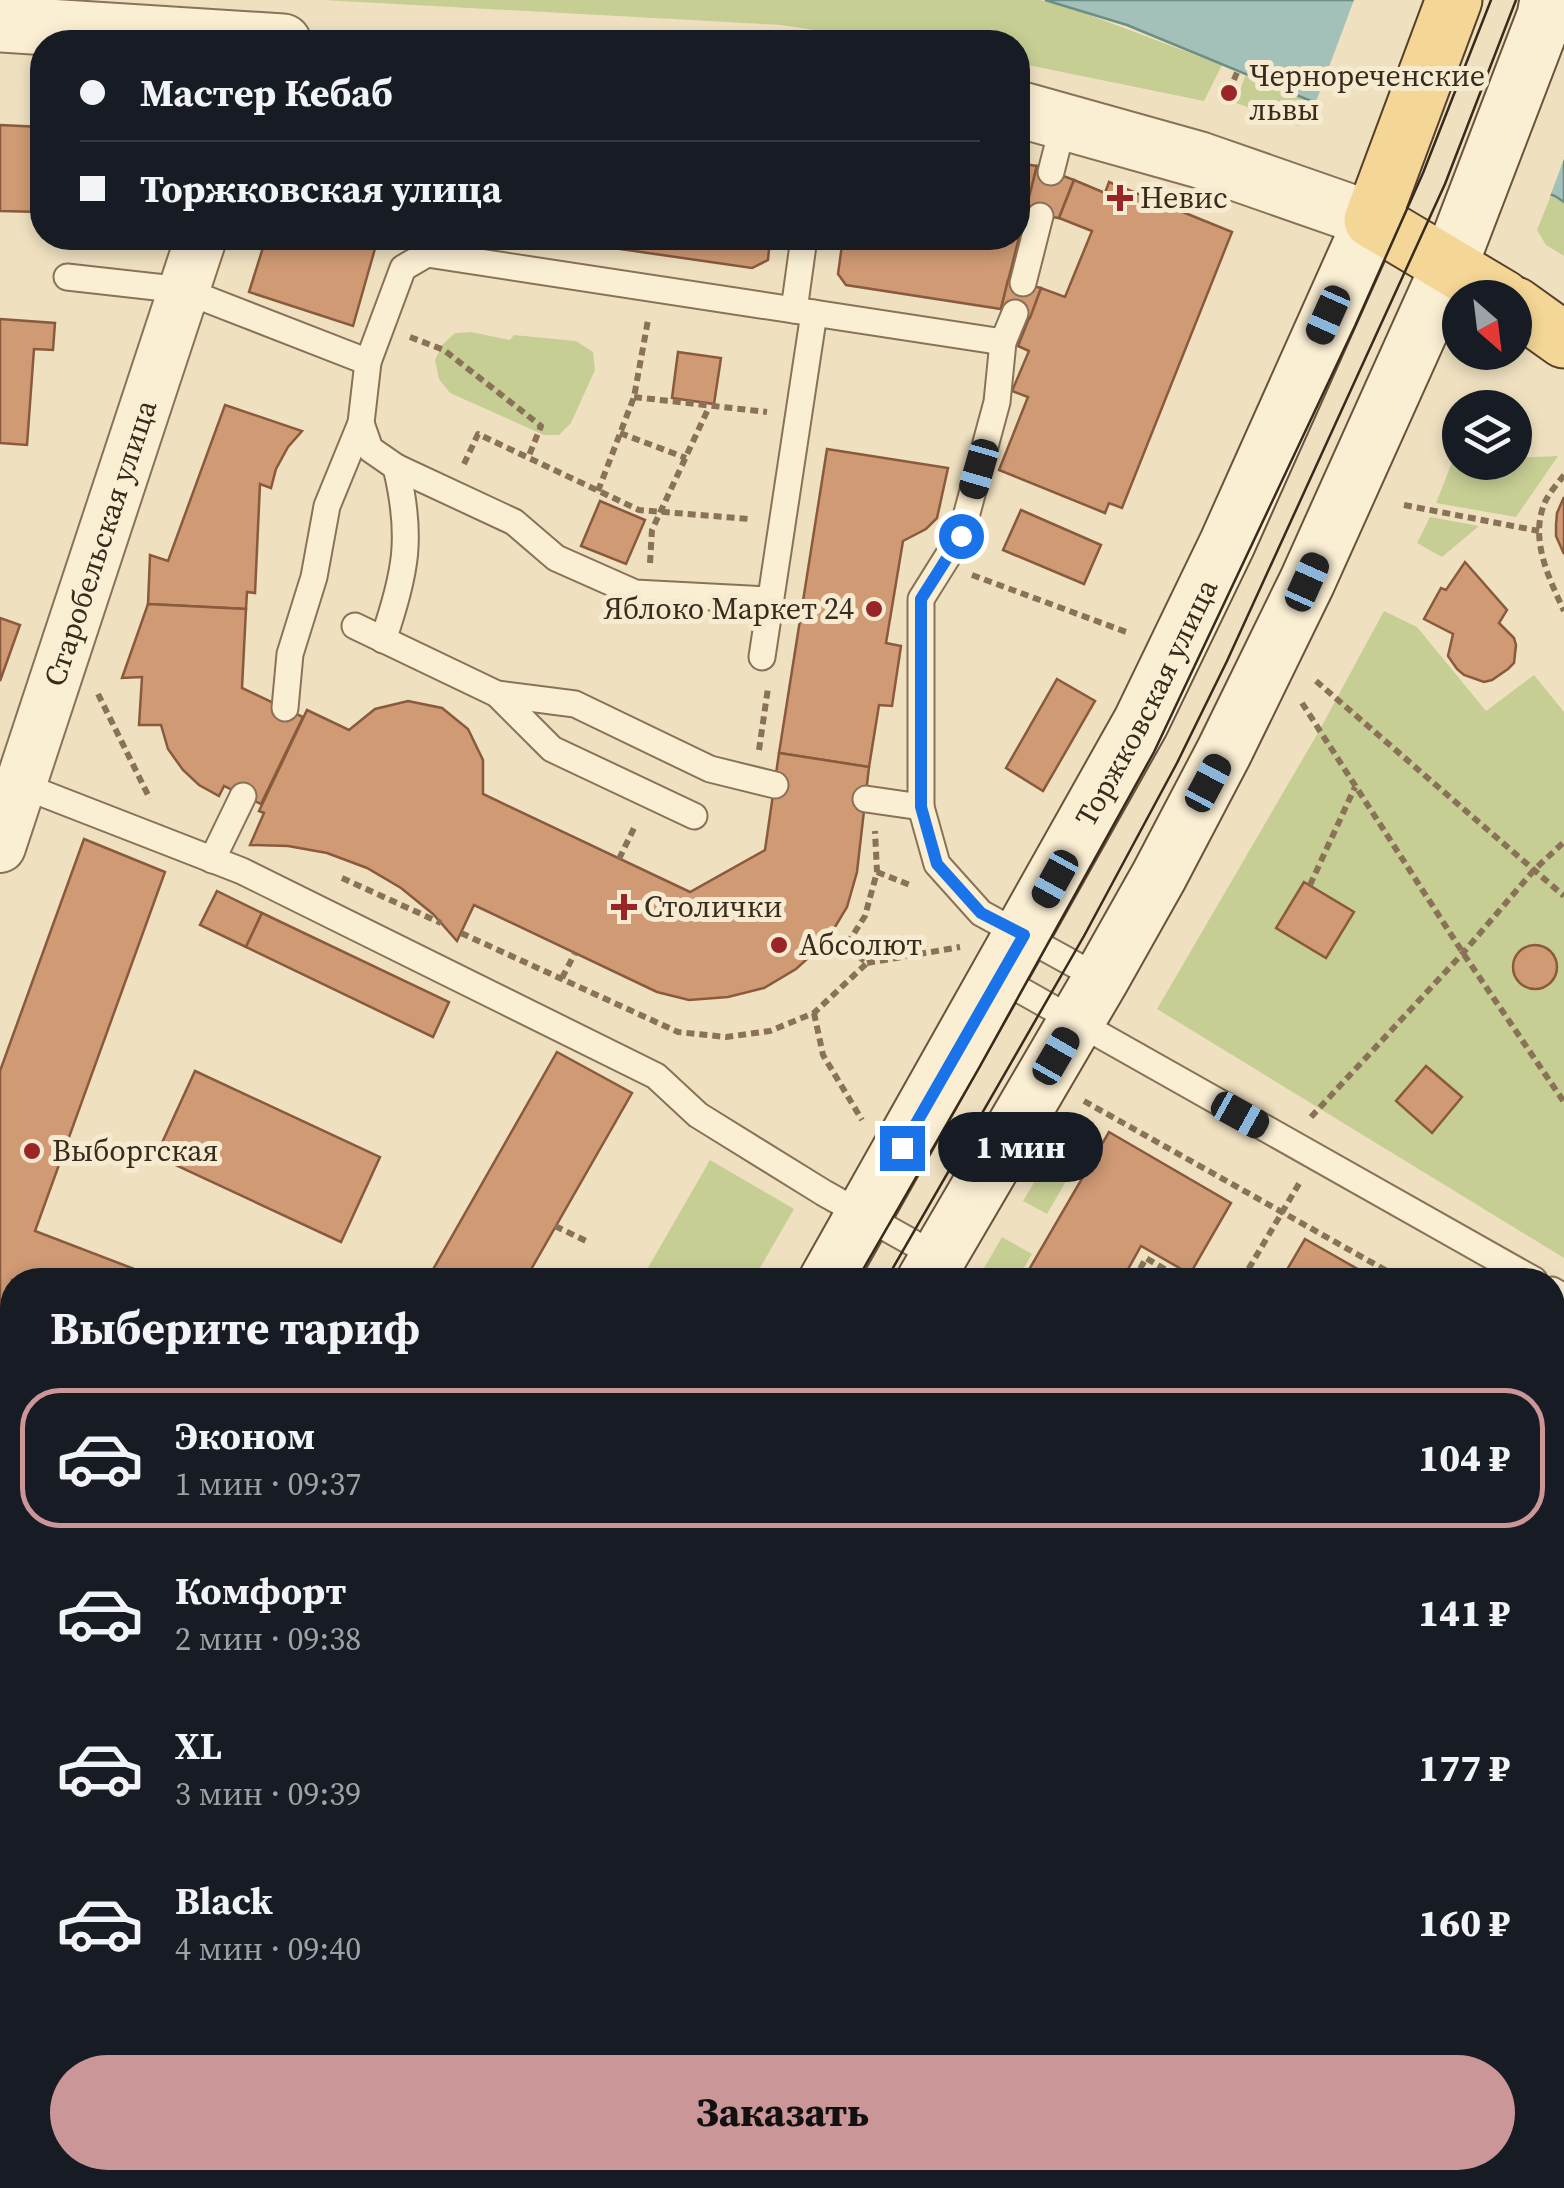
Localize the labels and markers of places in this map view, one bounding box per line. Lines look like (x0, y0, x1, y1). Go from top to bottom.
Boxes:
place label: Чернореченские львы (1249, 55, 1485, 130)
marker: Чернореченские львы (1218, 82, 1240, 104)
place label: Невис (1140, 177, 1228, 218)
marker: Невис (1109, 187, 1131, 209)
place label: Яблоко Маркет 24 (604, 588, 854, 629)
marker: Яблоко Маркет 24 (863, 598, 885, 620)
place label: Столички (644, 886, 783, 927)
marker: Столички (613, 896, 635, 918)
place label: Абсолют (799, 924, 922, 965)
marker: Абсолют (768, 934, 790, 956)
place label: Выборгская (52, 1130, 218, 1171)
marker: Выборгская (21, 1140, 43, 1162)

